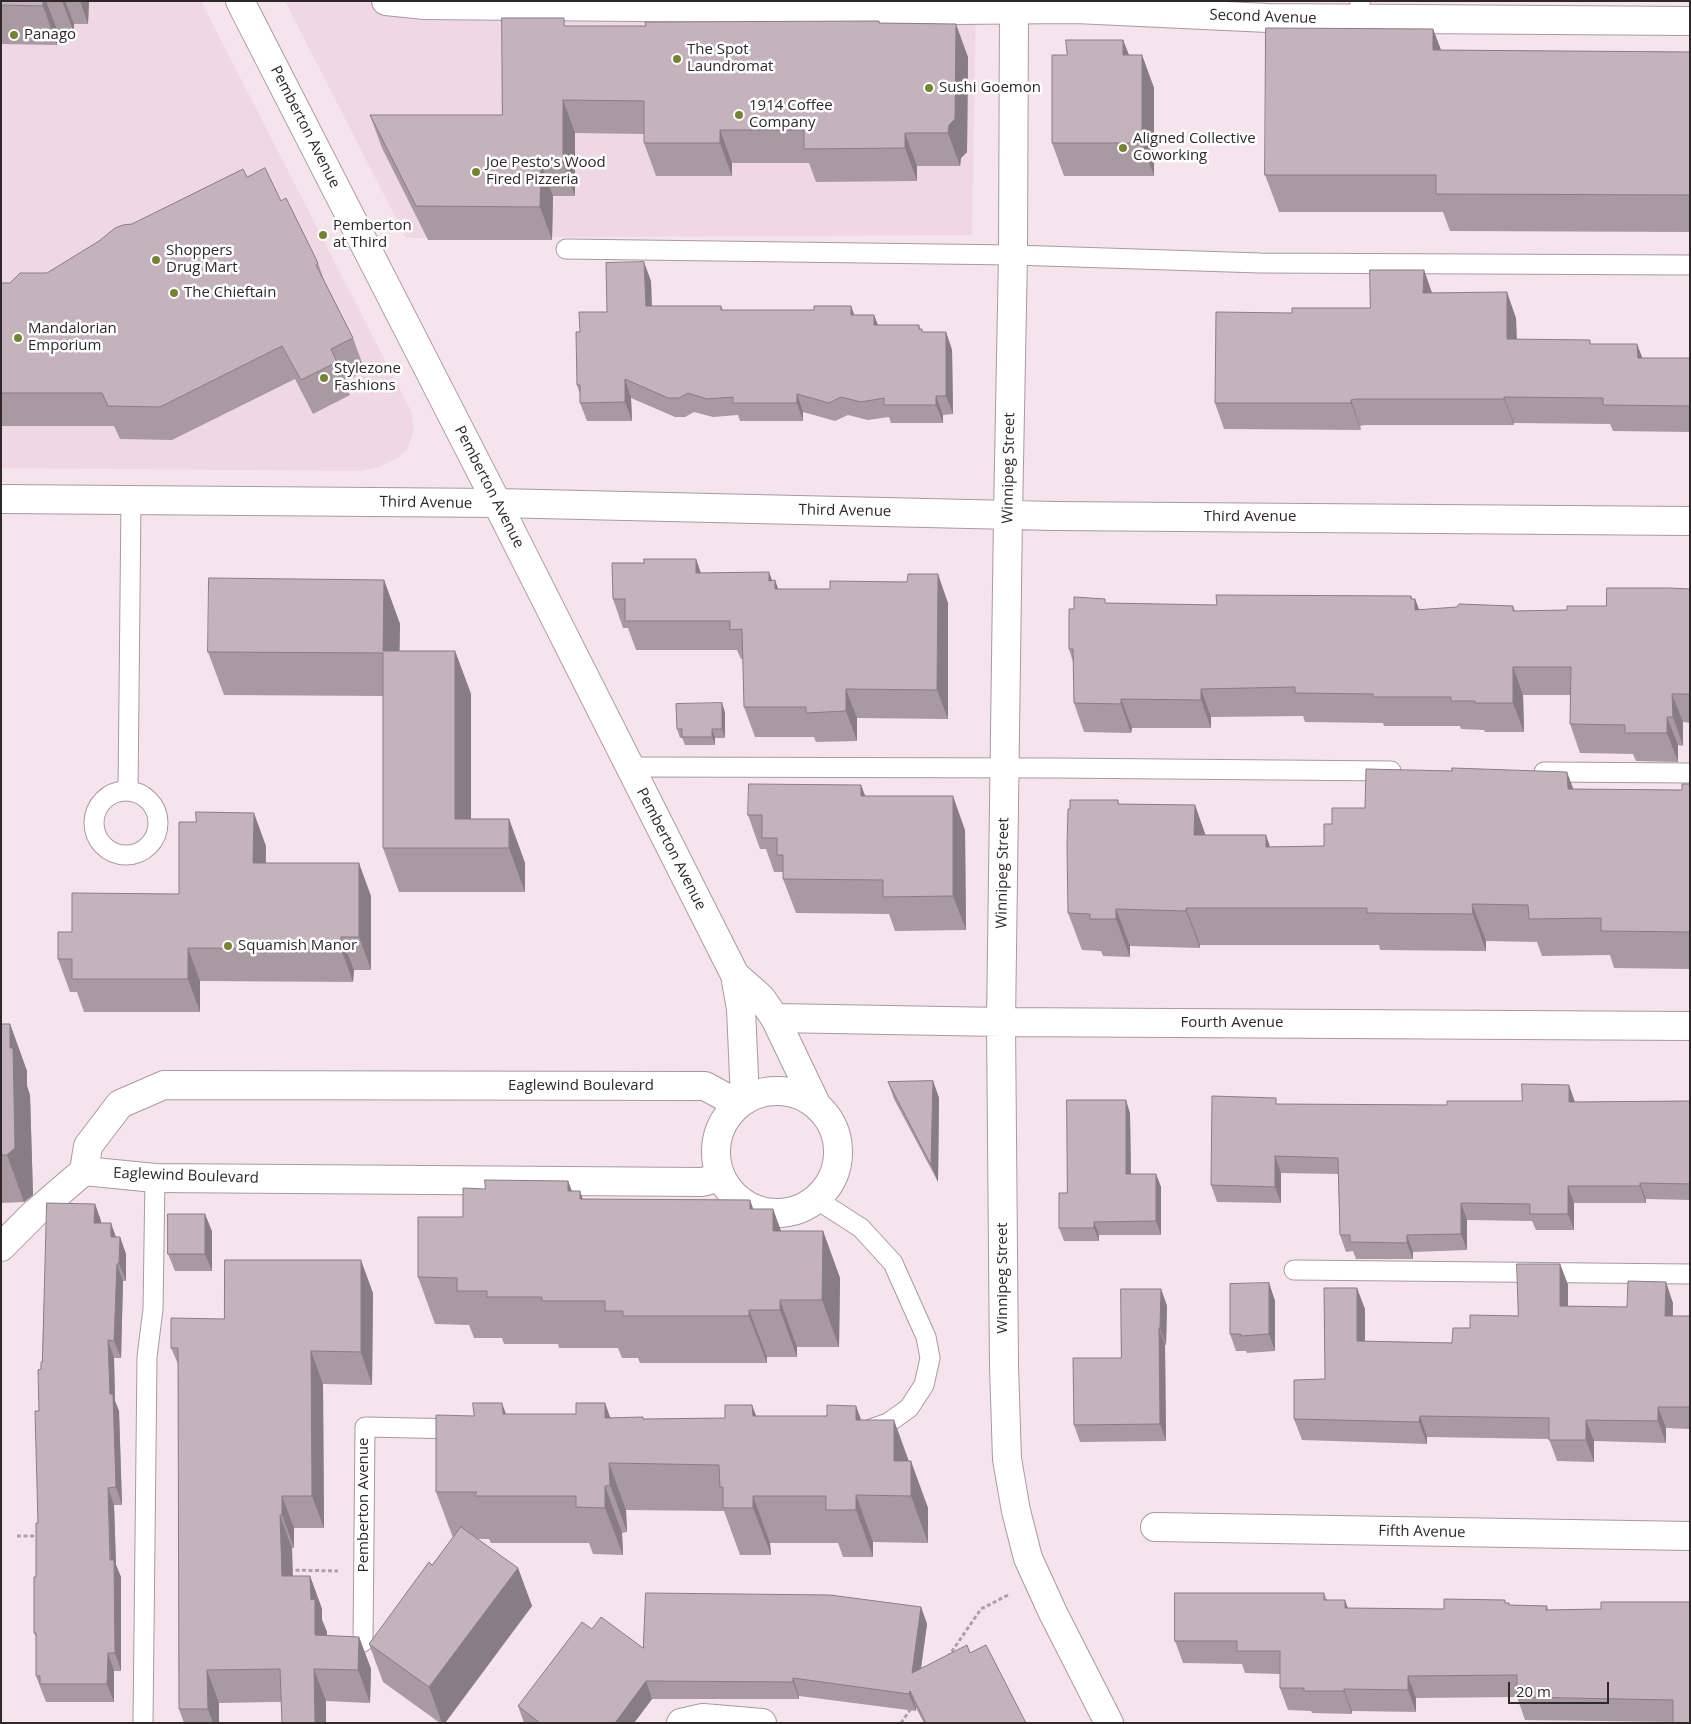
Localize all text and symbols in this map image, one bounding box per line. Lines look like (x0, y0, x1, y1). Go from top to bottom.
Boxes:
street label: Second Avenue (1209, 6, 1317, 28)
place label: Panago (24, 26, 76, 44)
marker: Panago (8, 29, 20, 41)
place label: The Spot Laundromat (687, 41, 773, 76)
marker: The Spot Laundromat (671, 53, 683, 65)
street label: Pemberton Avenue (266, 63, 344, 191)
place label: Sushi Goemon (939, 79, 1041, 97)
marker: Sushi Goemon (923, 82, 935, 94)
place label: 1914 Coffee Company (749, 97, 833, 132)
marker: 1914 Coffee Company (733, 109, 745, 121)
place label: Aligned Collective Coworking (1133, 130, 1256, 165)
marker: Aligned Collective Coworking (1117, 142, 1129, 154)
place label: Joe Pesto's Wood Fired Pizzeria (486, 154, 606, 189)
marker: Joe Pesto's Wood Fired Pizzeria (470, 166, 482, 178)
place label: Pemberton at Third (333, 217, 412, 252)
marker: Pemberton at Third (317, 229, 329, 241)
place label: Shoppers Drug Mart (166, 242, 238, 277)
marker: Shoppers Drug Mart (150, 254, 162, 266)
place label: The Chieftain (184, 284, 276, 302)
marker: The Chieftain (168, 287, 180, 299)
place label: Mandalorian Emporium (28, 320, 117, 355)
marker: Mandalorian Emporium (12, 332, 24, 344)
place label: Stylezone Fashions (334, 360, 401, 395)
marker: Stylezone Fashions (318, 372, 330, 384)
street label: Winnipeg Street (999, 412, 1019, 524)
street label: Pemberton Avenue (450, 423, 528, 551)
street label: Third Avenue (380, 493, 472, 513)
street label: Third Avenue (799, 501, 891, 521)
street label: Third Avenue (1204, 508, 1296, 526)
street label: Pemberton Avenue (632, 785, 710, 913)
street label: Winnipeg Street (993, 817, 1013, 929)
place label: Squamish Manor (238, 937, 357, 955)
marker: Squamish Manor (222, 940, 234, 952)
street label: Fourth Avenue (1181, 1014, 1283, 1032)
street label: Eaglewind Boulevard (508, 1077, 654, 1095)
street label: Eaglewind Boulevard (113, 1164, 259, 1188)
street label: Winnipeg Street (994, 1222, 1012, 1334)
street label: Pemberton Avenue (355, 1438, 373, 1572)
street label: Fifth Avenue (1378, 1522, 1466, 1542)
scale bar (1511, 1672, 1612, 1704)
text: 20 m (1516, 1681, 1551, 1701)

